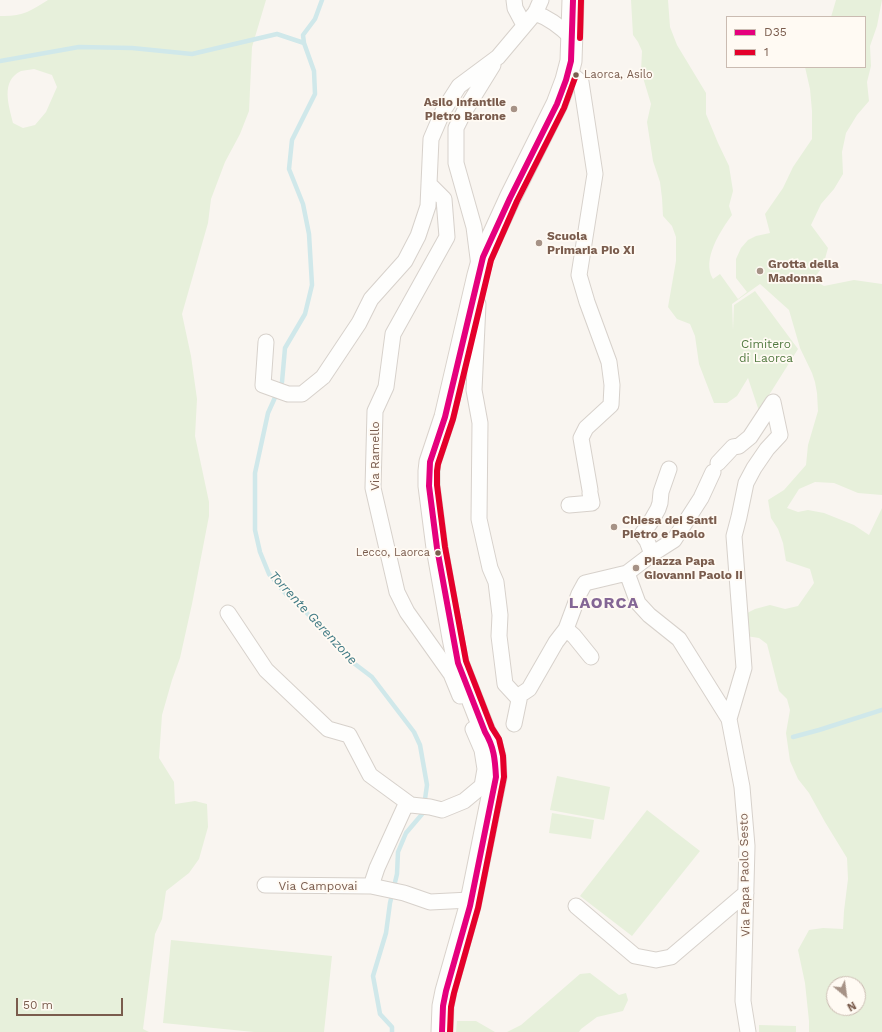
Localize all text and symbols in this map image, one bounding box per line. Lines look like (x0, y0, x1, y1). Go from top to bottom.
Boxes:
legend (726, 16, 866, 68)
text: D35 (764, 25, 787, 39)
text: 1 (764, 45, 769, 59)
place label: Laorca, Asilo (584, 68, 653, 82)
marker: Laorca, Asilo (571, 70, 581, 80)
place label: Asilo infantile Pietro Barone (424, 95, 506, 123)
marker: Asilo infantile Pietro Barone (509, 104, 519, 114)
place label: Scuola Primaria Pio XI (547, 229, 635, 257)
marker: Scuola Primaria Pio XI (534, 238, 544, 248)
place label: Grotta della Madonna (768, 257, 839, 285)
marker: Grotta della Madonna (755, 266, 765, 276)
park label: Cimitero di Laorca (739, 337, 793, 365)
street label: Via Ramello (368, 421, 382, 491)
place label: Chiesa dei Santi Pietro e Paolo (622, 513, 717, 541)
marker: Chiesa dei Santi Pietro e Paolo (609, 522, 619, 532)
place label: Lecco, Laorca (356, 546, 430, 560)
marker: Lecco, Laorca (433, 548, 443, 558)
place label: Piazza Papa Giovanni Paolo II (644, 554, 743, 582)
marker: Piazza Papa Giovanni Paolo II (631, 563, 641, 573)
water label: Torrente Gerenzone (266, 568, 360, 668)
district label: LAORCA (569, 593, 639, 613)
street label: Via Papa Paolo Sesto (737, 813, 753, 937)
street label: Via Campovai (278, 879, 358, 893)
north arrow (826, 976, 866, 1016)
scale bar (18, 990, 125, 1016)
text: 50 m (23, 998, 53, 1012)
text: N (845, 998, 858, 1014)

